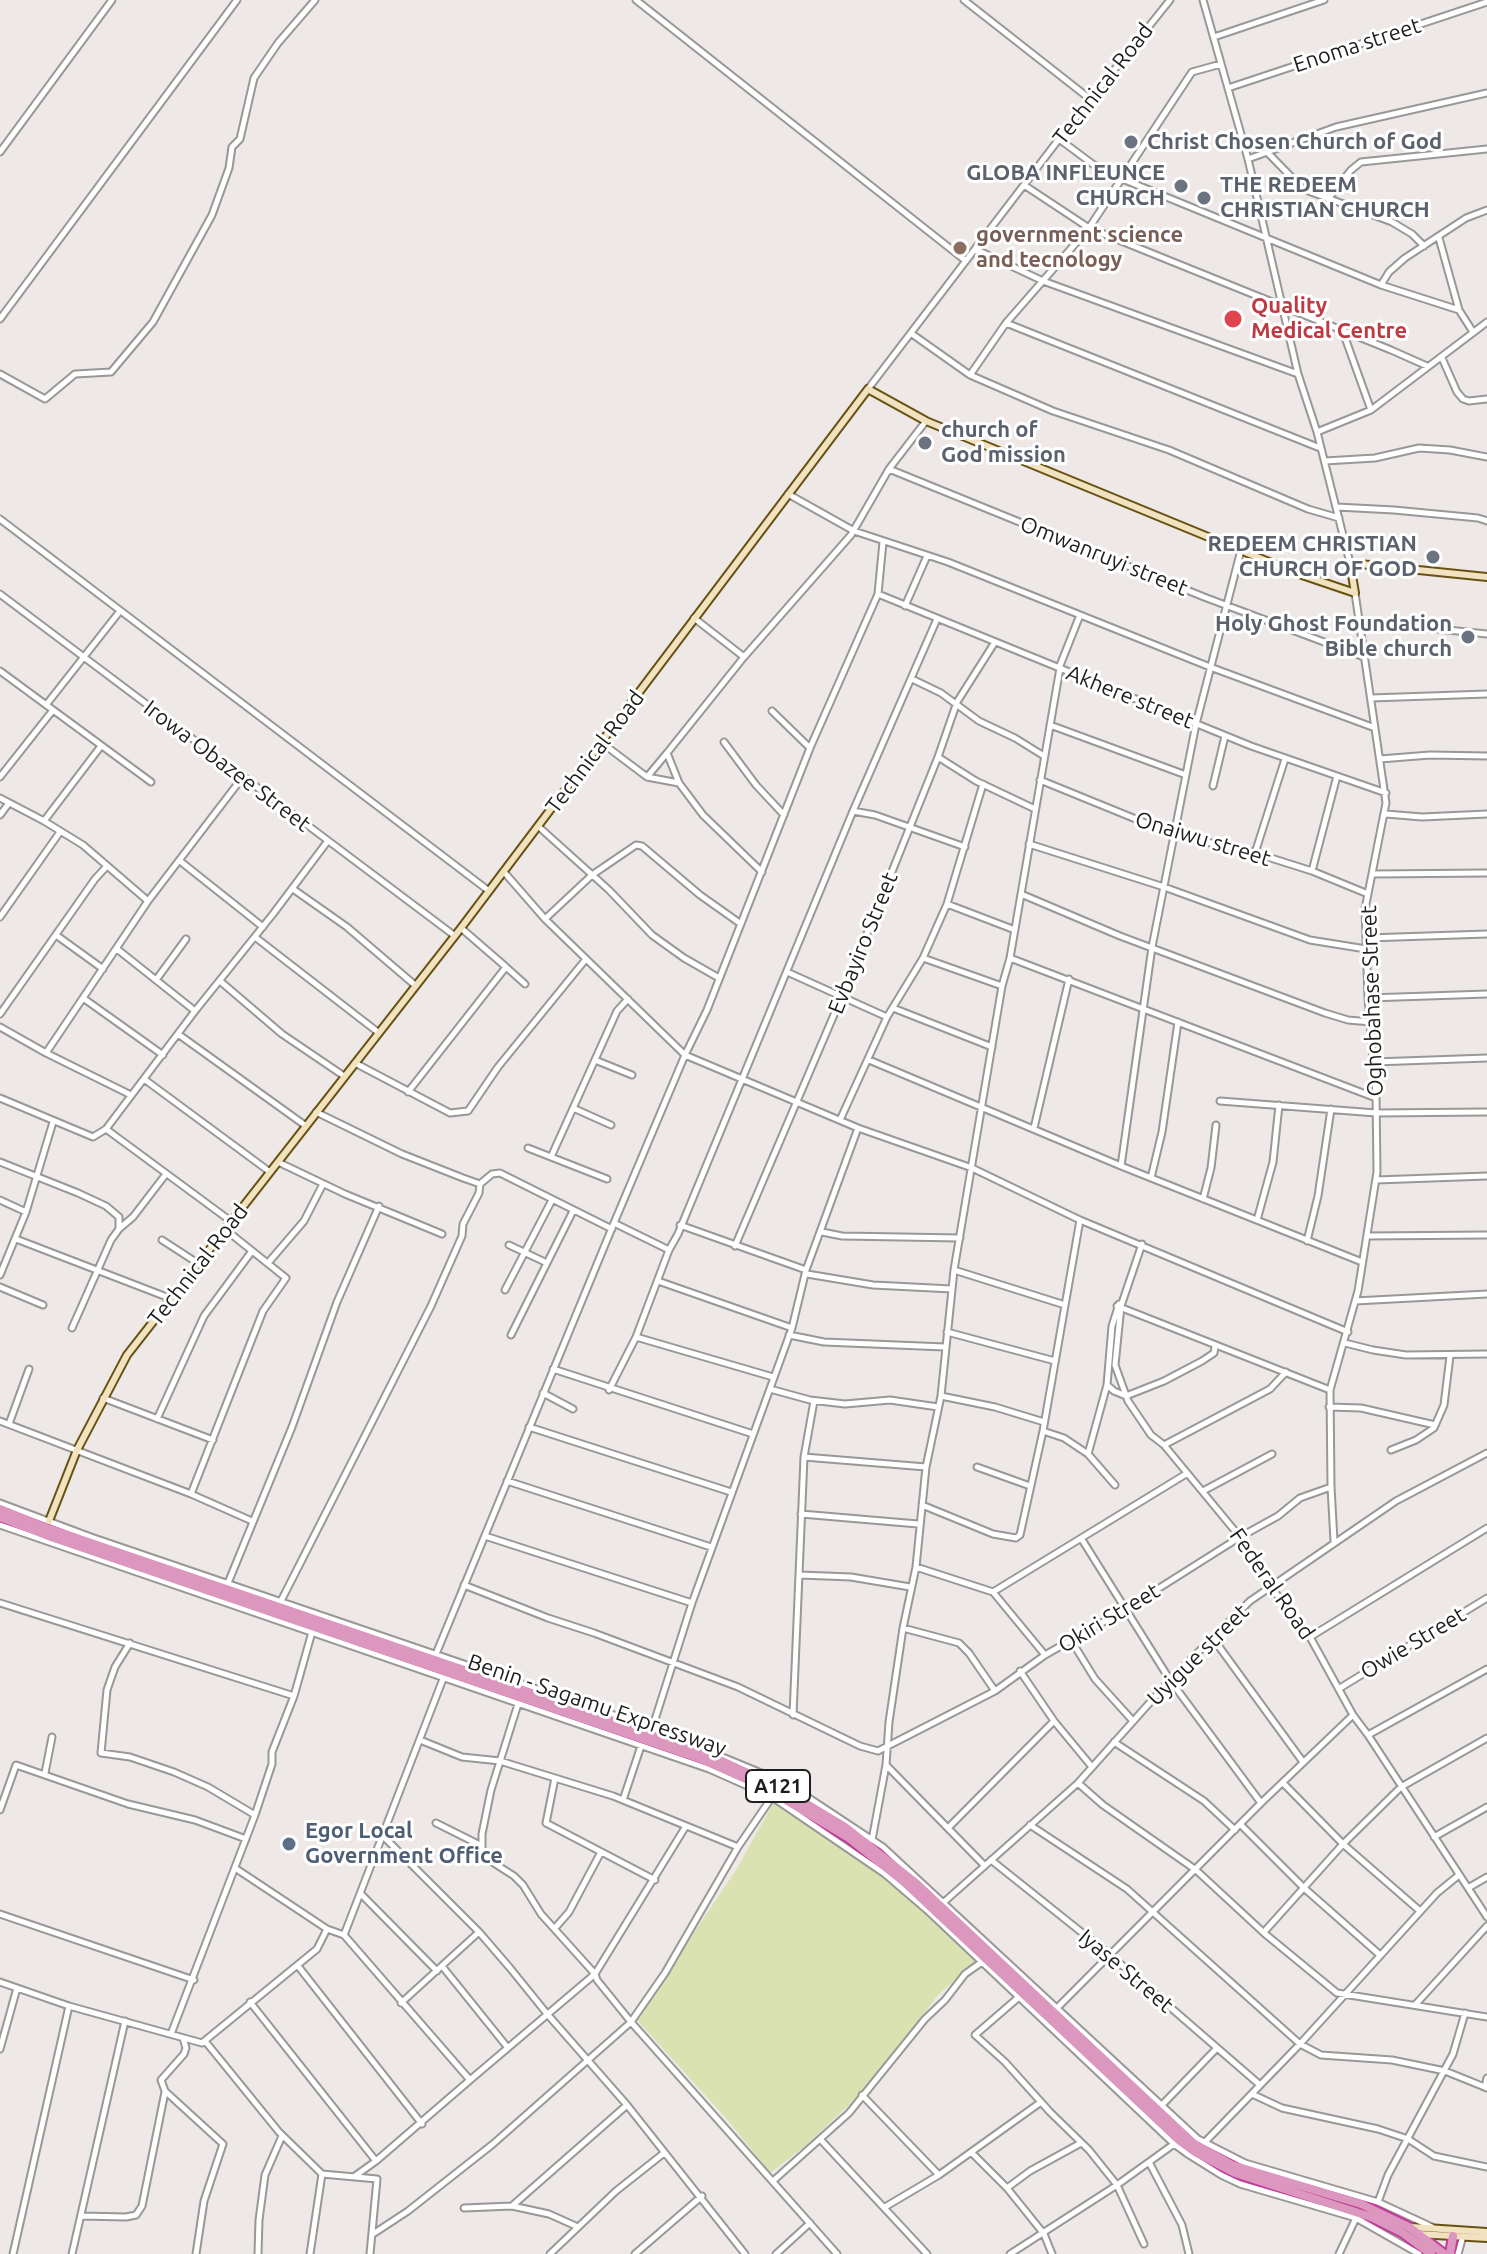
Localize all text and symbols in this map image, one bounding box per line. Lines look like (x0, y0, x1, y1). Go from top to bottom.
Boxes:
street label: Enoma street (1290, 12, 1424, 78)
street label: Technical Road (1047, 18, 1159, 150)
place label: Christ Chosen Church of God (1147, 129, 1442, 155)
marker: Christ Chosen Church of God (1122, 133, 1140, 151)
place label: GLOBA INFLEUNCE CHURCH (966, 160, 1165, 212)
place label: THE REDEEM CHRISTIAN CHURCH (1220, 172, 1430, 224)
marker: GLOBA INFLEUNCE CHURCH (1172, 177, 1190, 195)
marker: THE REDEEM CHRISTIAN CHURCH (1195, 189, 1213, 207)
place label: government science and tecnology (976, 222, 1183, 274)
marker: government science and tecnology (951, 239, 969, 257)
place label: Quality Medical Centre (1251, 293, 1407, 344)
marker: Quality Medical Centre (1222, 308, 1244, 330)
place label: church of God mission (941, 417, 1066, 468)
marker: church of God mission (916, 434, 934, 452)
street label: Omwanruyi street (1016, 510, 1192, 602)
place label: REDEEM CHRISTIAN CHURCH OF GOD (1208, 531, 1417, 582)
marker: REDEEM CHRISTIAN CHURCH OF GOD (1424, 548, 1442, 566)
place label: Holy Ghost Foundation Bible church (1215, 611, 1452, 662)
marker: Holy Ghost Foundation Bible church (1459, 628, 1477, 646)
street label: Akhere street (1062, 659, 1198, 735)
street label: Technical Road (540, 685, 650, 819)
street label: Irowa Obazee Street (138, 695, 316, 837)
street label: Onaiwu street (1132, 806, 1274, 872)
street label: Evbayiro Street (823, 868, 903, 1018)
street label: Oghobahase Street (1355, 905, 1389, 1097)
street label: Technical Road (142, 1199, 254, 1331)
street label: Federal Road (1224, 1523, 1320, 1645)
street label: Okiri Street (1053, 1577, 1165, 1659)
street label: Uyigue street (1142, 1599, 1254, 1711)
street label: Owie Street (1356, 1601, 1470, 1685)
street label: Benin - Sagamu Expressway (464, 1648, 730, 1762)
road number: A121 (746, 1770, 810, 1802)
place label: Egor Local Government Office (305, 1818, 503, 1870)
marker: Egor Local Government Office (280, 1835, 298, 1853)
street label: Iyase Street (1073, 1924, 1179, 2018)

